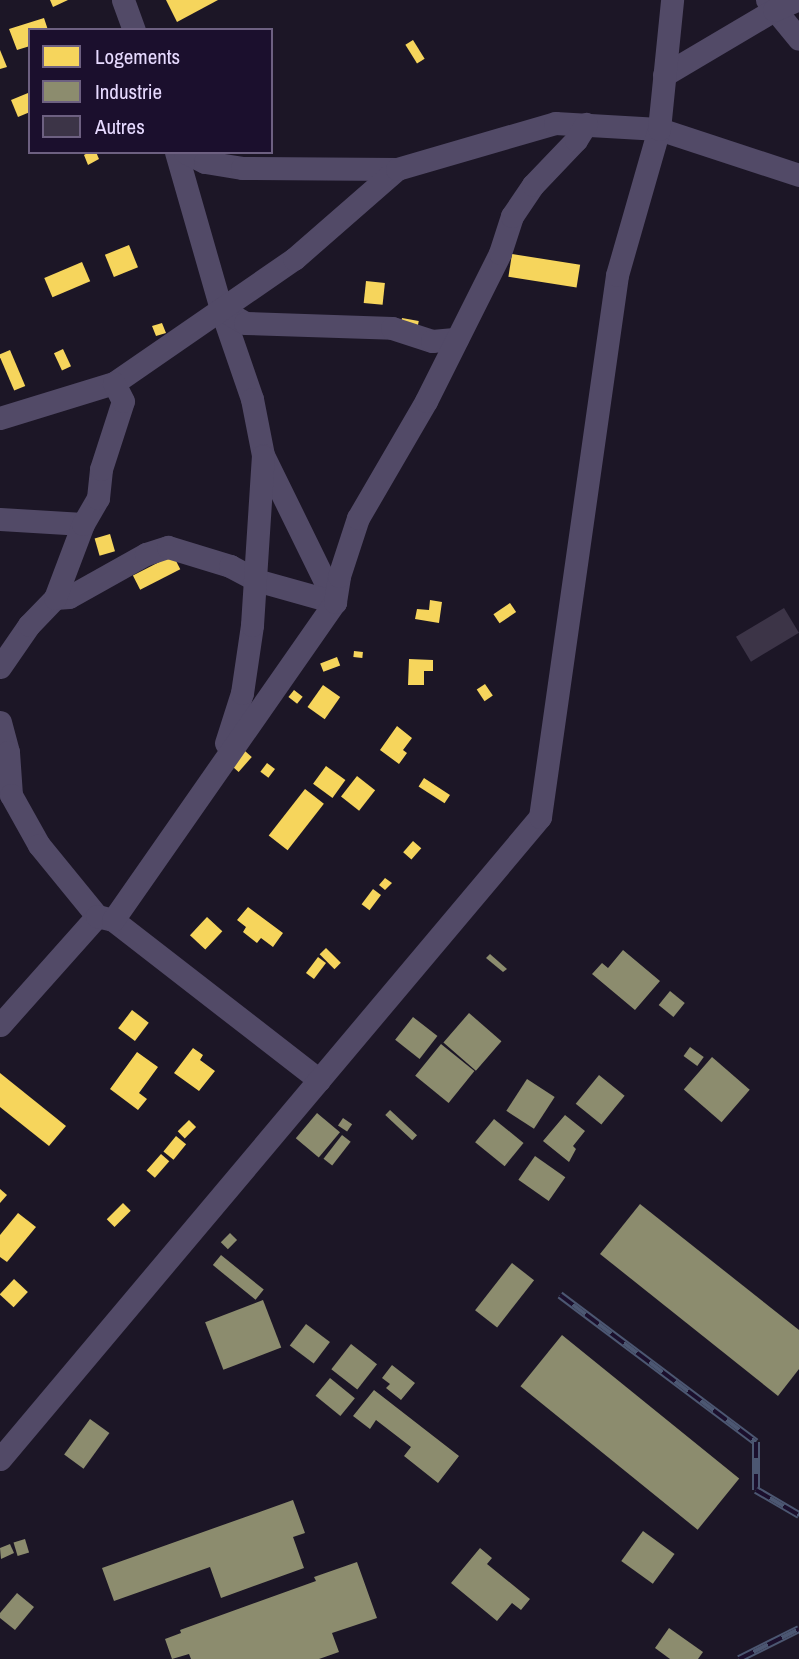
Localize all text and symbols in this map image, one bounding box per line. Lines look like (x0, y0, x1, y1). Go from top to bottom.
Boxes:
legend (28, 28, 273, 154)
text: Logements (95, 42, 180, 71)
text: Industrie (95, 77, 162, 106)
text: Autres (95, 112, 145, 141)

